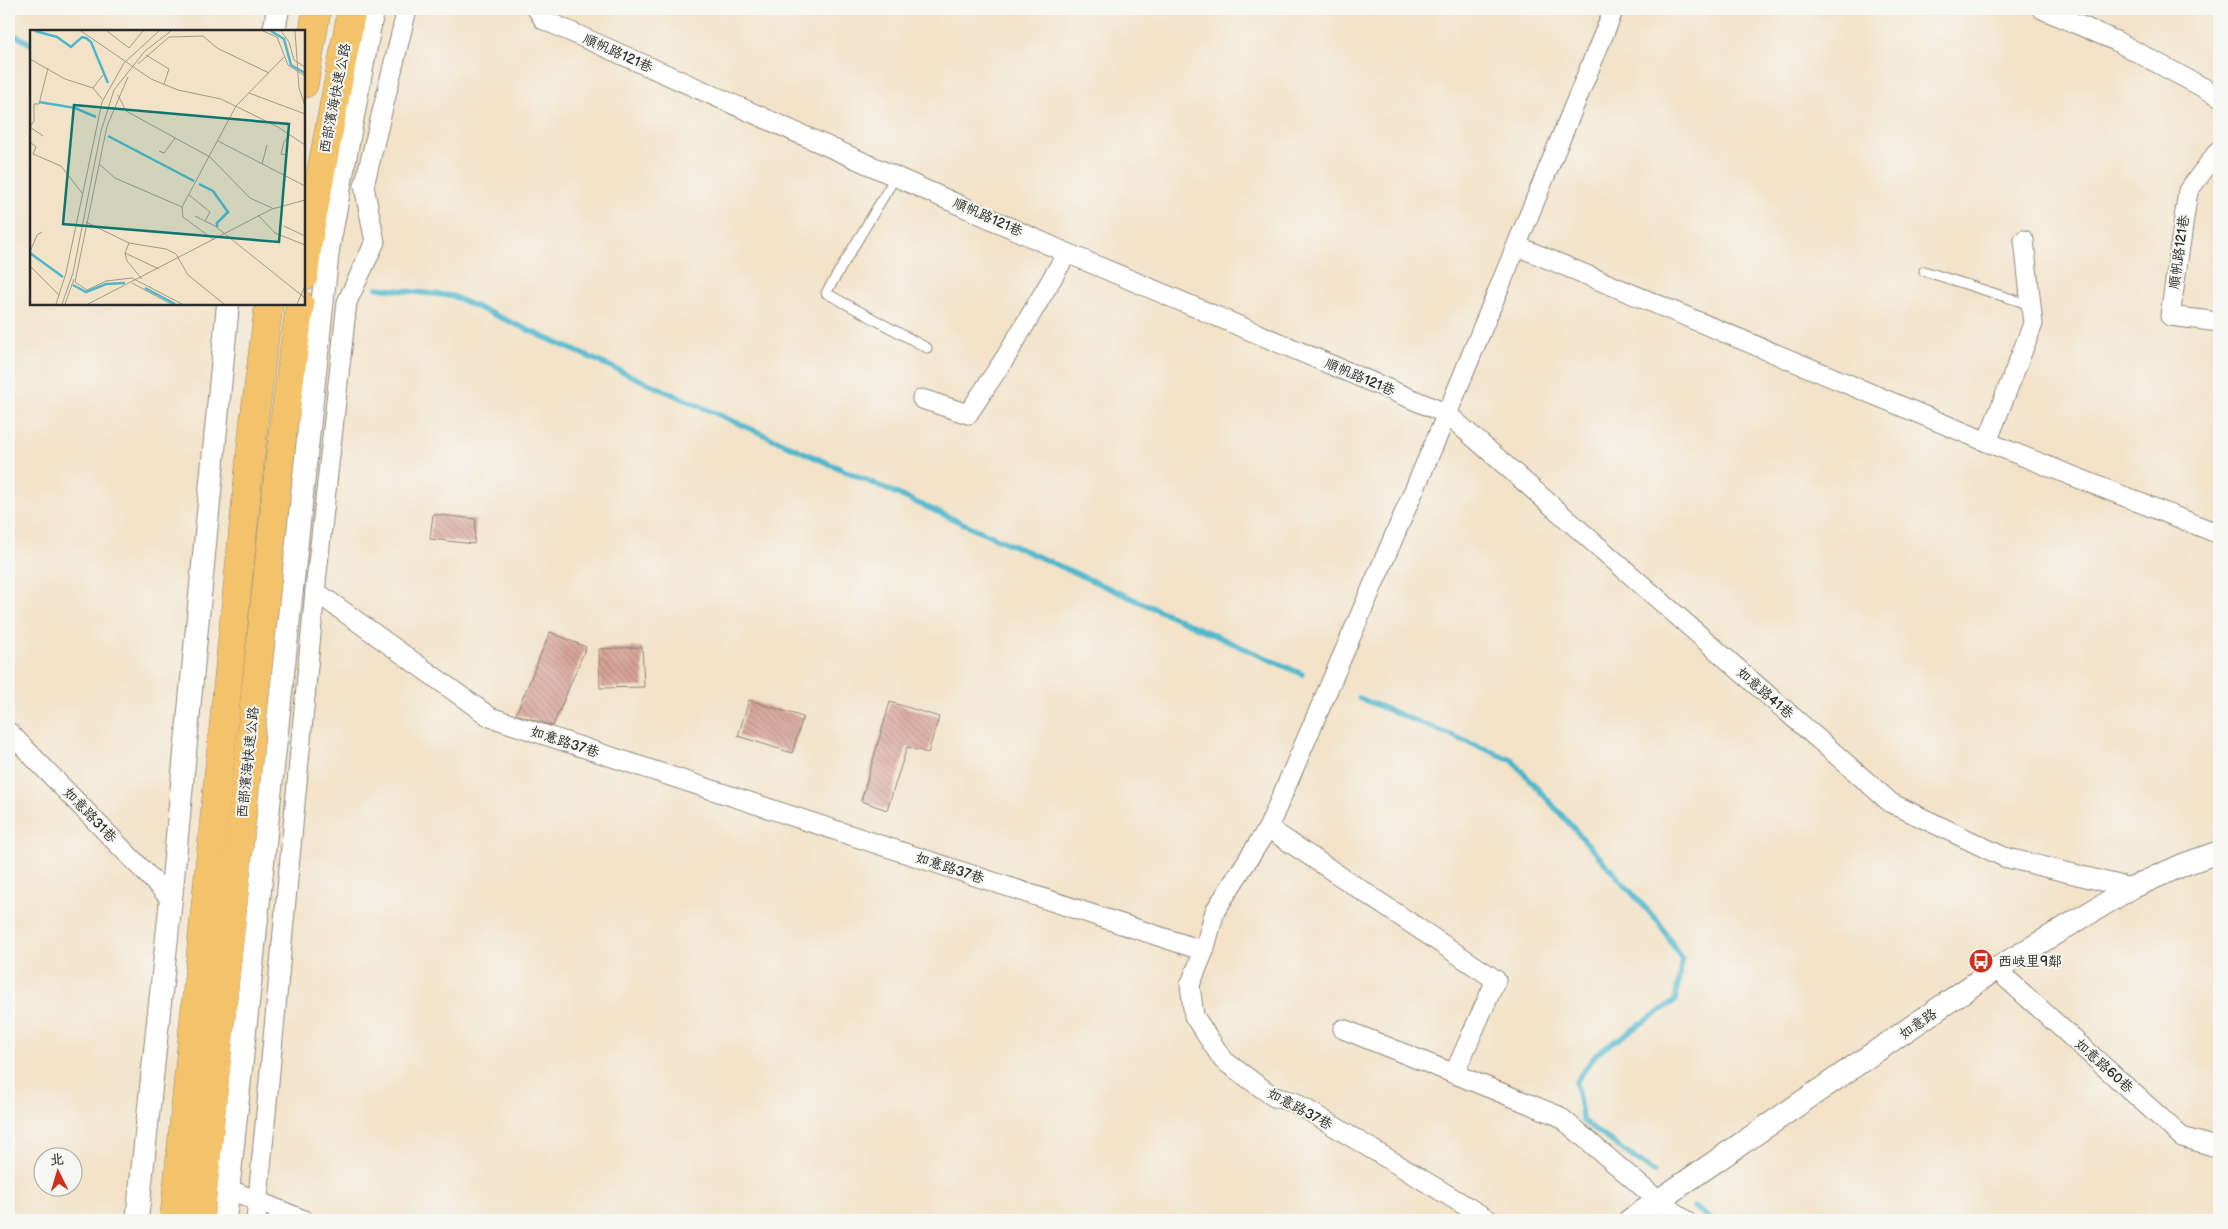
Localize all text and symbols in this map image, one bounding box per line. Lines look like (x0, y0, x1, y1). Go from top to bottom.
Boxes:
inset map (30, 30, 305, 305)
street label: 順帆路121巷 (580, 30, 657, 76)
street label: 西部濱海快速公路 (316, 41, 354, 155)
street label: 順帆路121巷 (950, 194, 1027, 240)
street label: 順帆路121巷 (2165, 213, 2193, 290)
street label: 順帆路121巷 (1322, 355, 1399, 400)
street label: 如意路41巷 (1733, 664, 1798, 723)
street label: 西部濱海快速公路 (234, 705, 262, 819)
street label: 如意路37巷 (528, 723, 603, 761)
street label: 如意路31巷 (60, 784, 121, 847)
street label: 如意路37巷 (913, 849, 988, 887)
bus stop icon: 西岐里9鄰 (1968, 948, 1994, 974)
place label: 西岐里9鄰 (1998, 953, 2062, 970)
street label: 如意路 (1896, 1005, 1940, 1043)
street label: 如意路60巷 (2071, 1035, 2137, 1097)
street label: 如意路37巷 (1264, 1085, 1336, 1134)
north arrow (32, 1146, 82, 1196)
text: 北 (49, 1150, 65, 1169)

